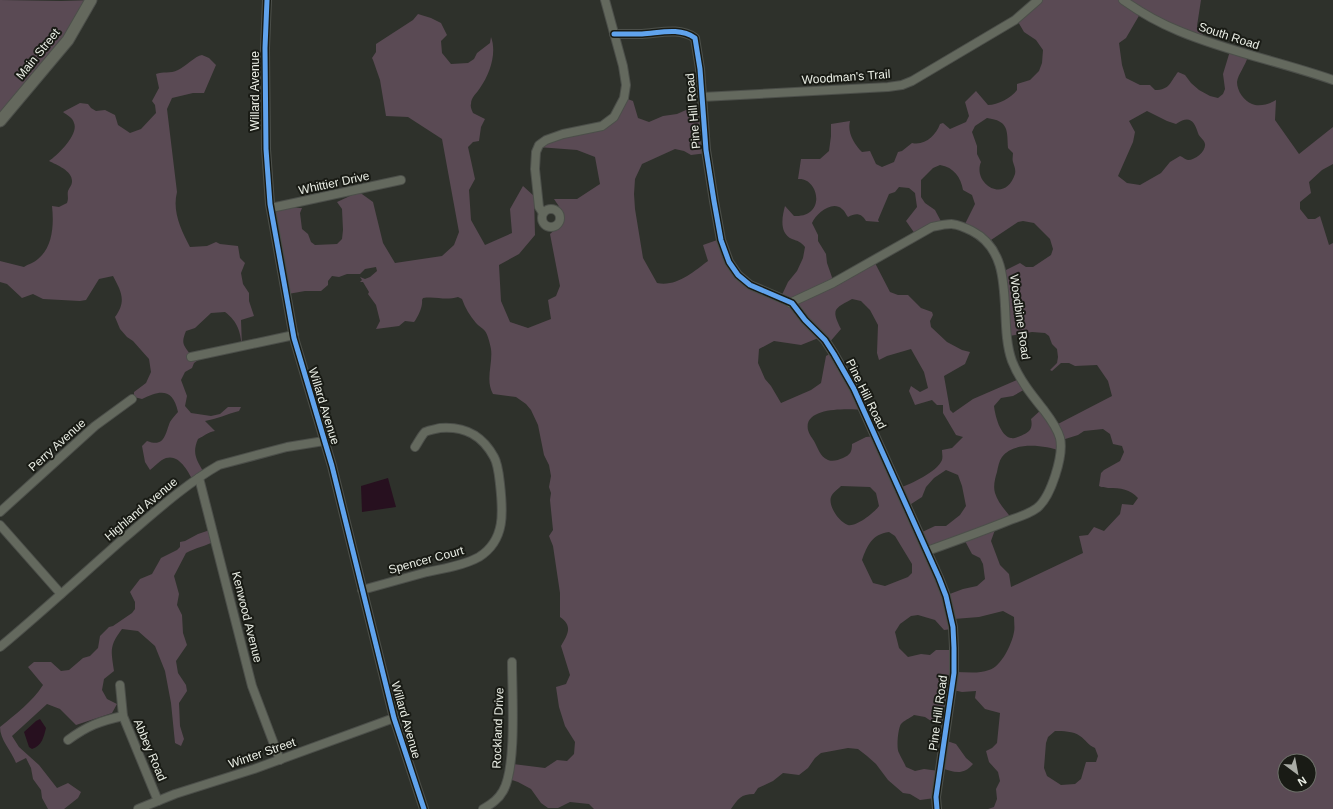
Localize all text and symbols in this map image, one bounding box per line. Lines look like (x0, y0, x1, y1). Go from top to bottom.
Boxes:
street label: South Road (1197, 20, 1261, 52)
street label: Main Street (13, 25, 63, 82)
street label: Willard Avenue (248, 51, 262, 131)
street label: Woodman's Trail (801, 67, 891, 87)
street label: Pine Hill Road (683, 73, 703, 149)
street label: Whittier Drive (297, 169, 371, 197)
street label: Woodbine Road (1007, 274, 1033, 360)
street label: Pine Hill Road (843, 357, 889, 431)
street label: Willard Avenue (306, 366, 342, 447)
street label: Perry Avenue (26, 416, 89, 474)
street label: Highland Avenue (102, 474, 180, 543)
street label: Spencer Court (387, 543, 466, 577)
street label: Kenwood Avenue (229, 570, 265, 664)
street label: Pine Hill Road (926, 674, 950, 752)
street label: Willard Avenue (388, 680, 424, 761)
street label: Rockland Drive (490, 687, 506, 769)
street label: Abbey Road (131, 717, 169, 783)
street label: Winter Street (227, 735, 298, 771)
north arrow (1277, 753, 1317, 793)
text: N (1296, 774, 1309, 789)

